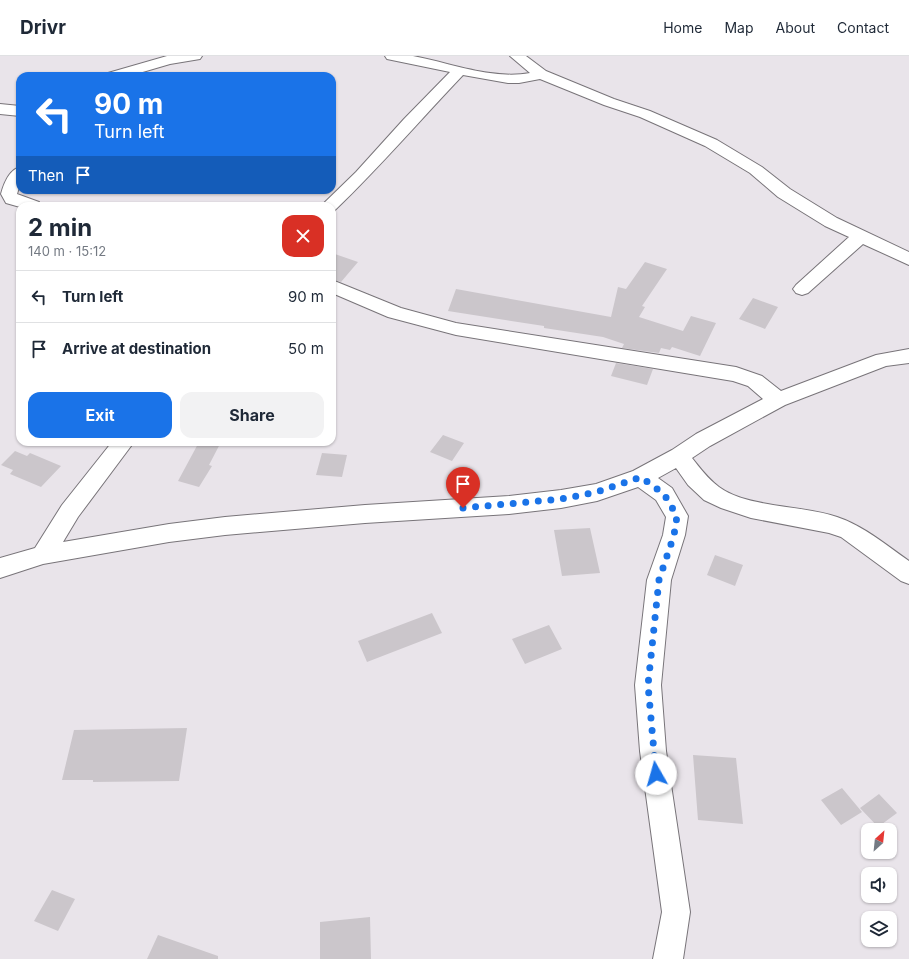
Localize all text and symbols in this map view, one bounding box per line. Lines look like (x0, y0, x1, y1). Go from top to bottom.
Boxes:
text: Drivr (20, 16, 66, 39)
text: Home (663, 19, 702, 36)
text: Map (724, 19, 754, 36)
text: About (776, 19, 815, 36)
text: Contact (837, 19, 889, 36)
text: 90 m (94, 87, 163, 121)
icon: left (28, 88, 80, 140)
text: Turn left (94, 121, 164, 142)
icon: arrive (72, 164, 94, 186)
text: Then (28, 166, 64, 185)
text: 2 min (28, 213, 92, 242)
button: close (282, 215, 324, 257)
text: 140 m · 15:12 (28, 243, 106, 259)
icon: left (28, 286, 50, 308)
text: Turn left (62, 287, 123, 306)
text: 90 m (288, 287, 324, 306)
icon: arrive (28, 338, 50, 360)
text: Arrive at destination (62, 339, 211, 358)
text: 50 m (288, 339, 324, 358)
button: Exit (28, 392, 172, 438)
button: Share (180, 392, 324, 438)
pin (446, 467, 480, 508)
icon: arrive (452, 473, 474, 495)
position arrow (635, 753, 677, 795)
north arrow (861, 823, 897, 859)
map controls (861, 823, 897, 947)
button: sound (861, 867, 897, 903)
button: layers (861, 911, 897, 947)

